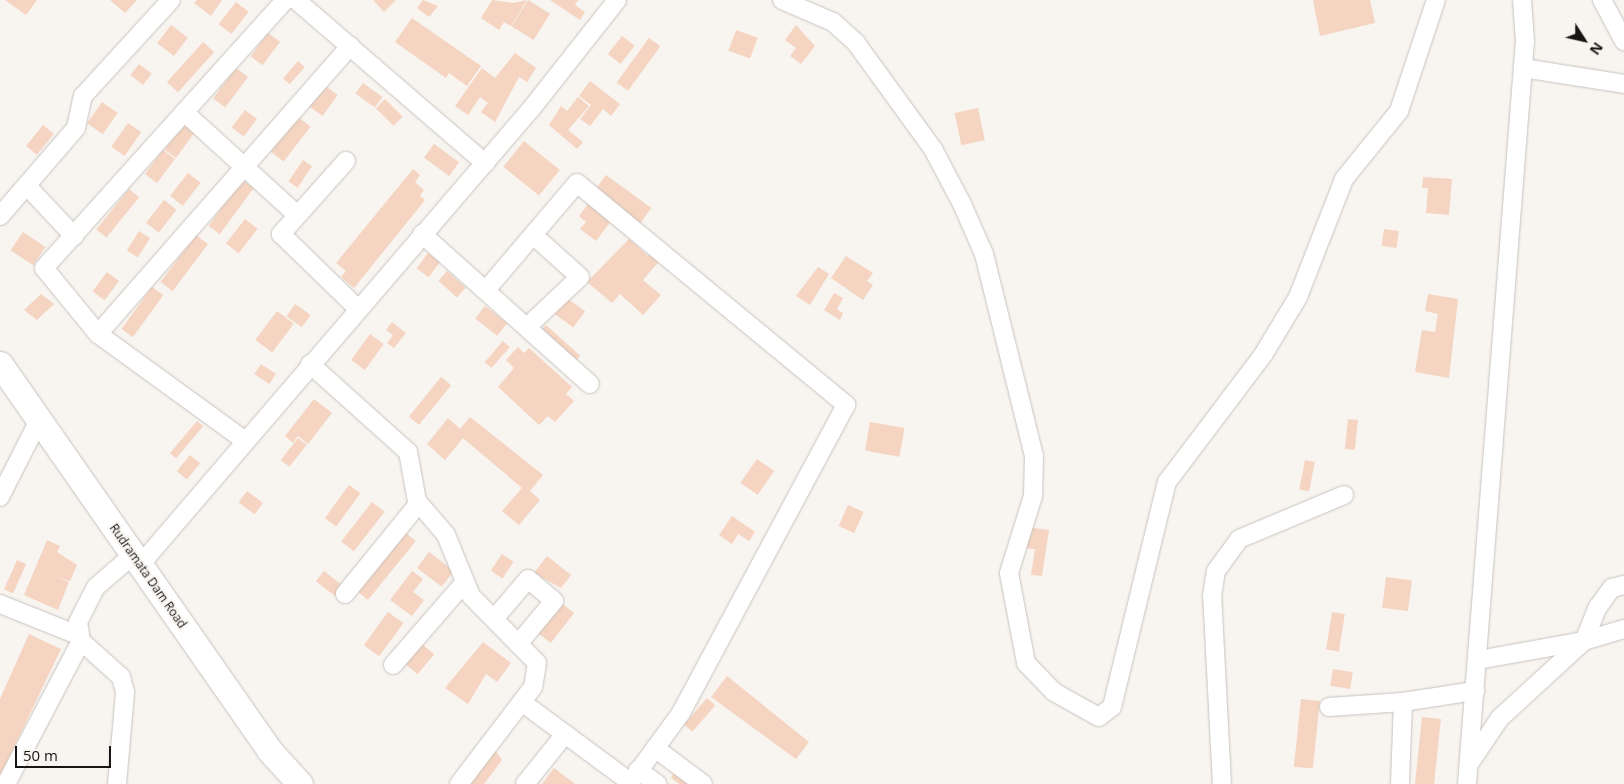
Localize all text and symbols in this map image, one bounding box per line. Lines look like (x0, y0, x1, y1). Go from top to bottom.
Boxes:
north arrow (1559, 15, 1609, 65)
text: N (1586, 39, 1608, 59)
street label: Rudramata Dam Road (107, 521, 189, 631)
scale bar (18, 736, 114, 768)
text: 50 m (23, 745, 58, 765)

